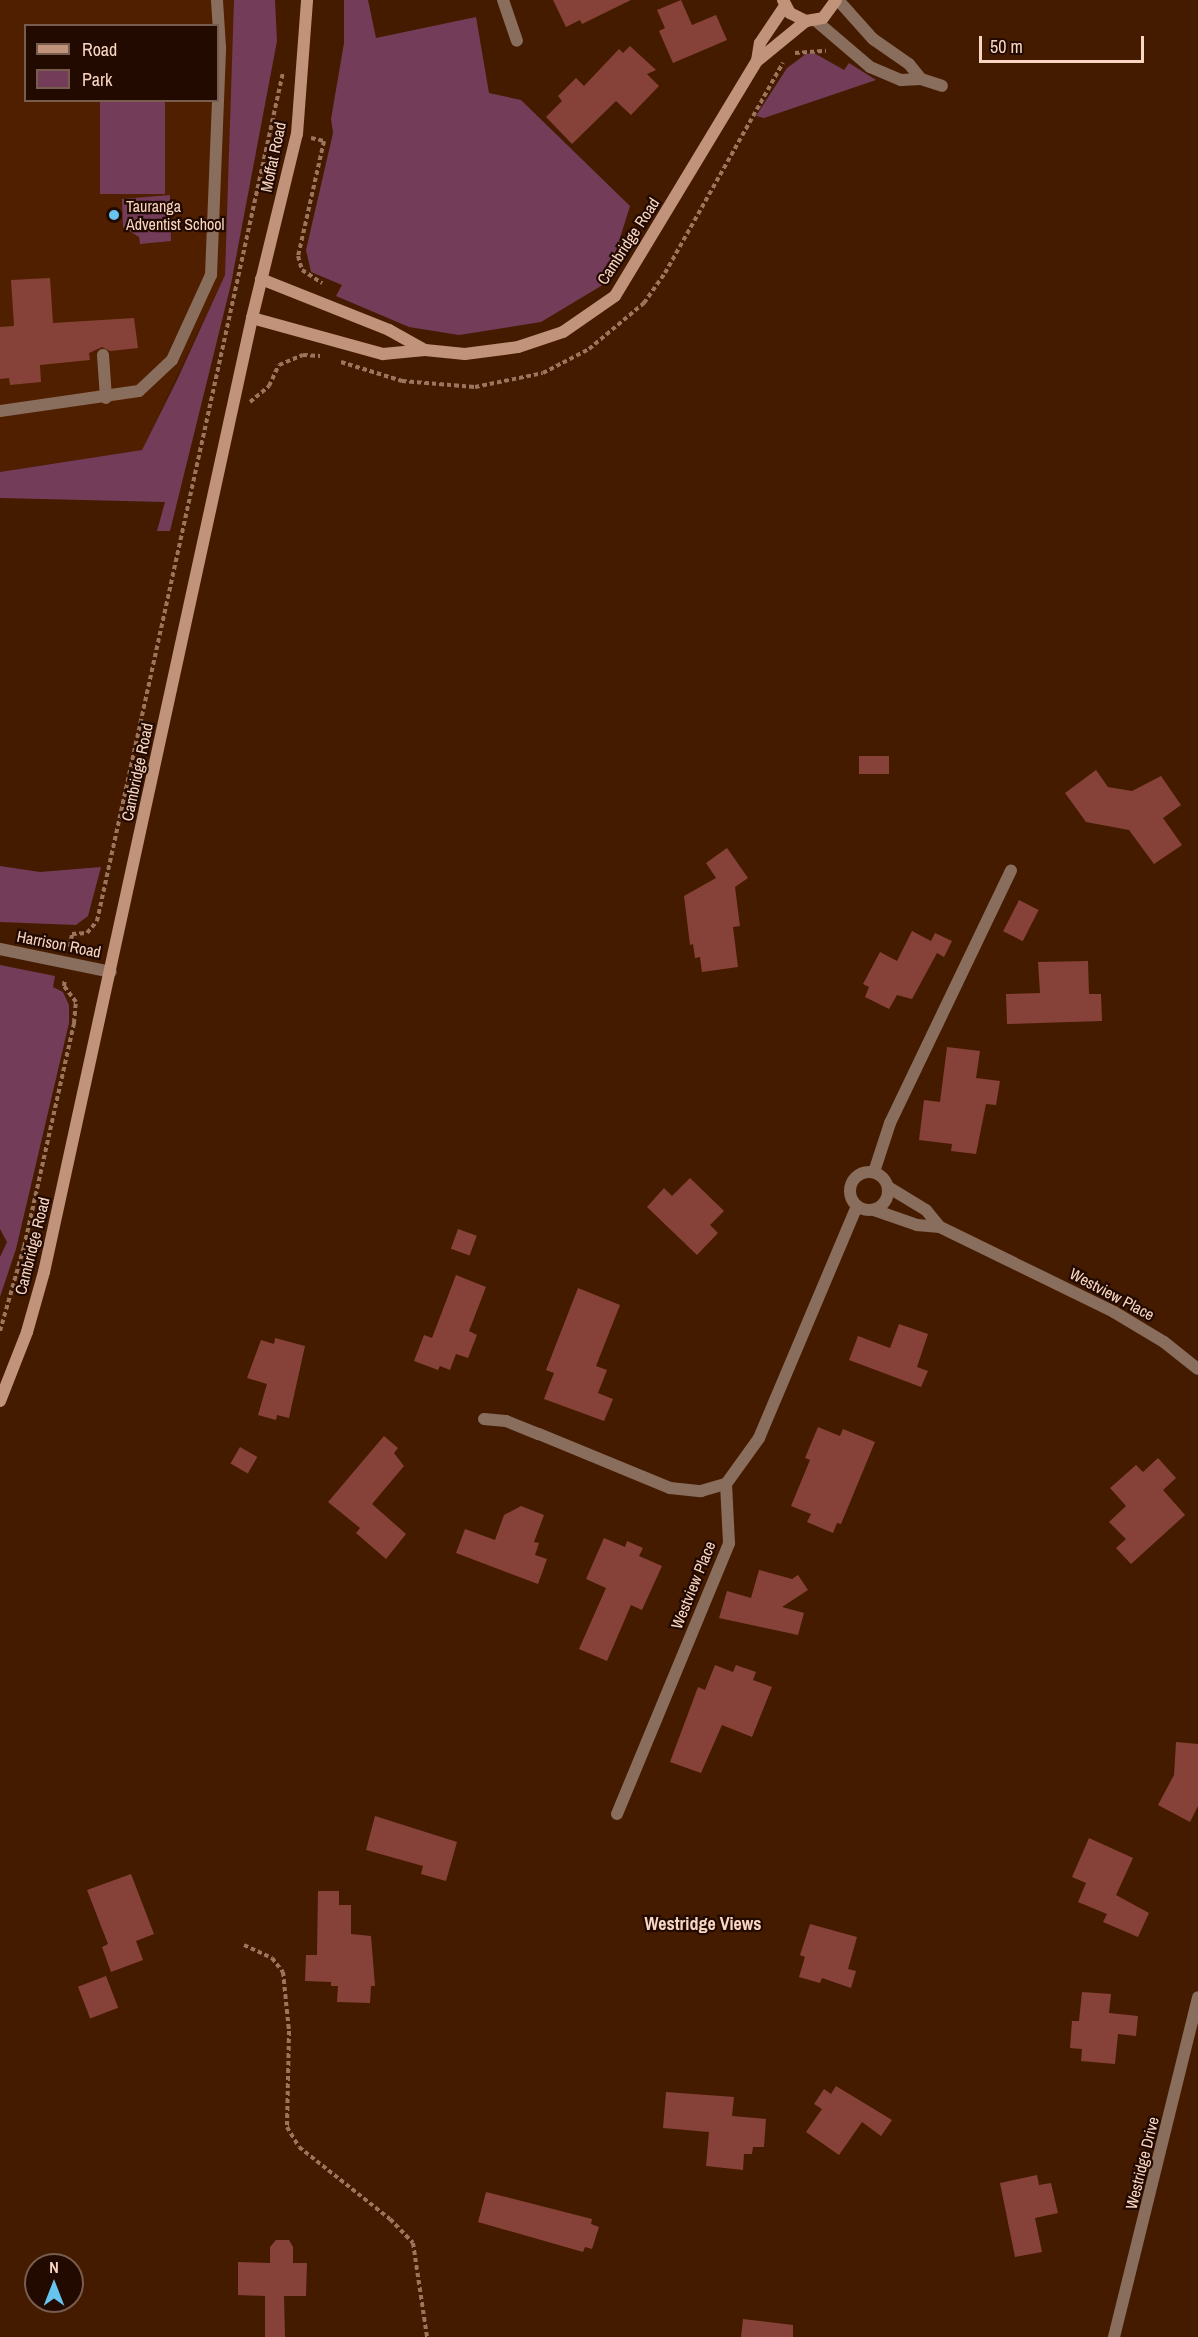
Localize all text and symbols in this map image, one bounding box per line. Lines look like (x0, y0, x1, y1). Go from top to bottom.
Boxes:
legend (24, 24, 219, 102)
scale bar (982, 24, 1147, 62)
text: 50 m (990, 34, 1023, 59)
text: Road (82, 37, 117, 62)
text: Park (82, 67, 112, 92)
street label: Moffat Road (256, 120, 290, 194)
street label: Cambridge Road (593, 194, 663, 288)
place label: Tauranga Adventist School (126, 196, 224, 234)
marker: Tauranga Adventist School (107, 208, 121, 222)
street label: Cambridge Road (117, 721, 157, 823)
street label: Harrison Road (15, 926, 103, 962)
street label: Cambridge Road (11, 1195, 53, 1297)
street label: Westview Place (1066, 1264, 1158, 1324)
street label: Westview Place (667, 1538, 719, 1632)
district label: Westridge Views (645, 1913, 761, 1935)
street label: Westridge Drive (1121, 2115, 1163, 2211)
north arrow (24, 2253, 84, 2313)
text: N (49, 2256, 59, 2278)

